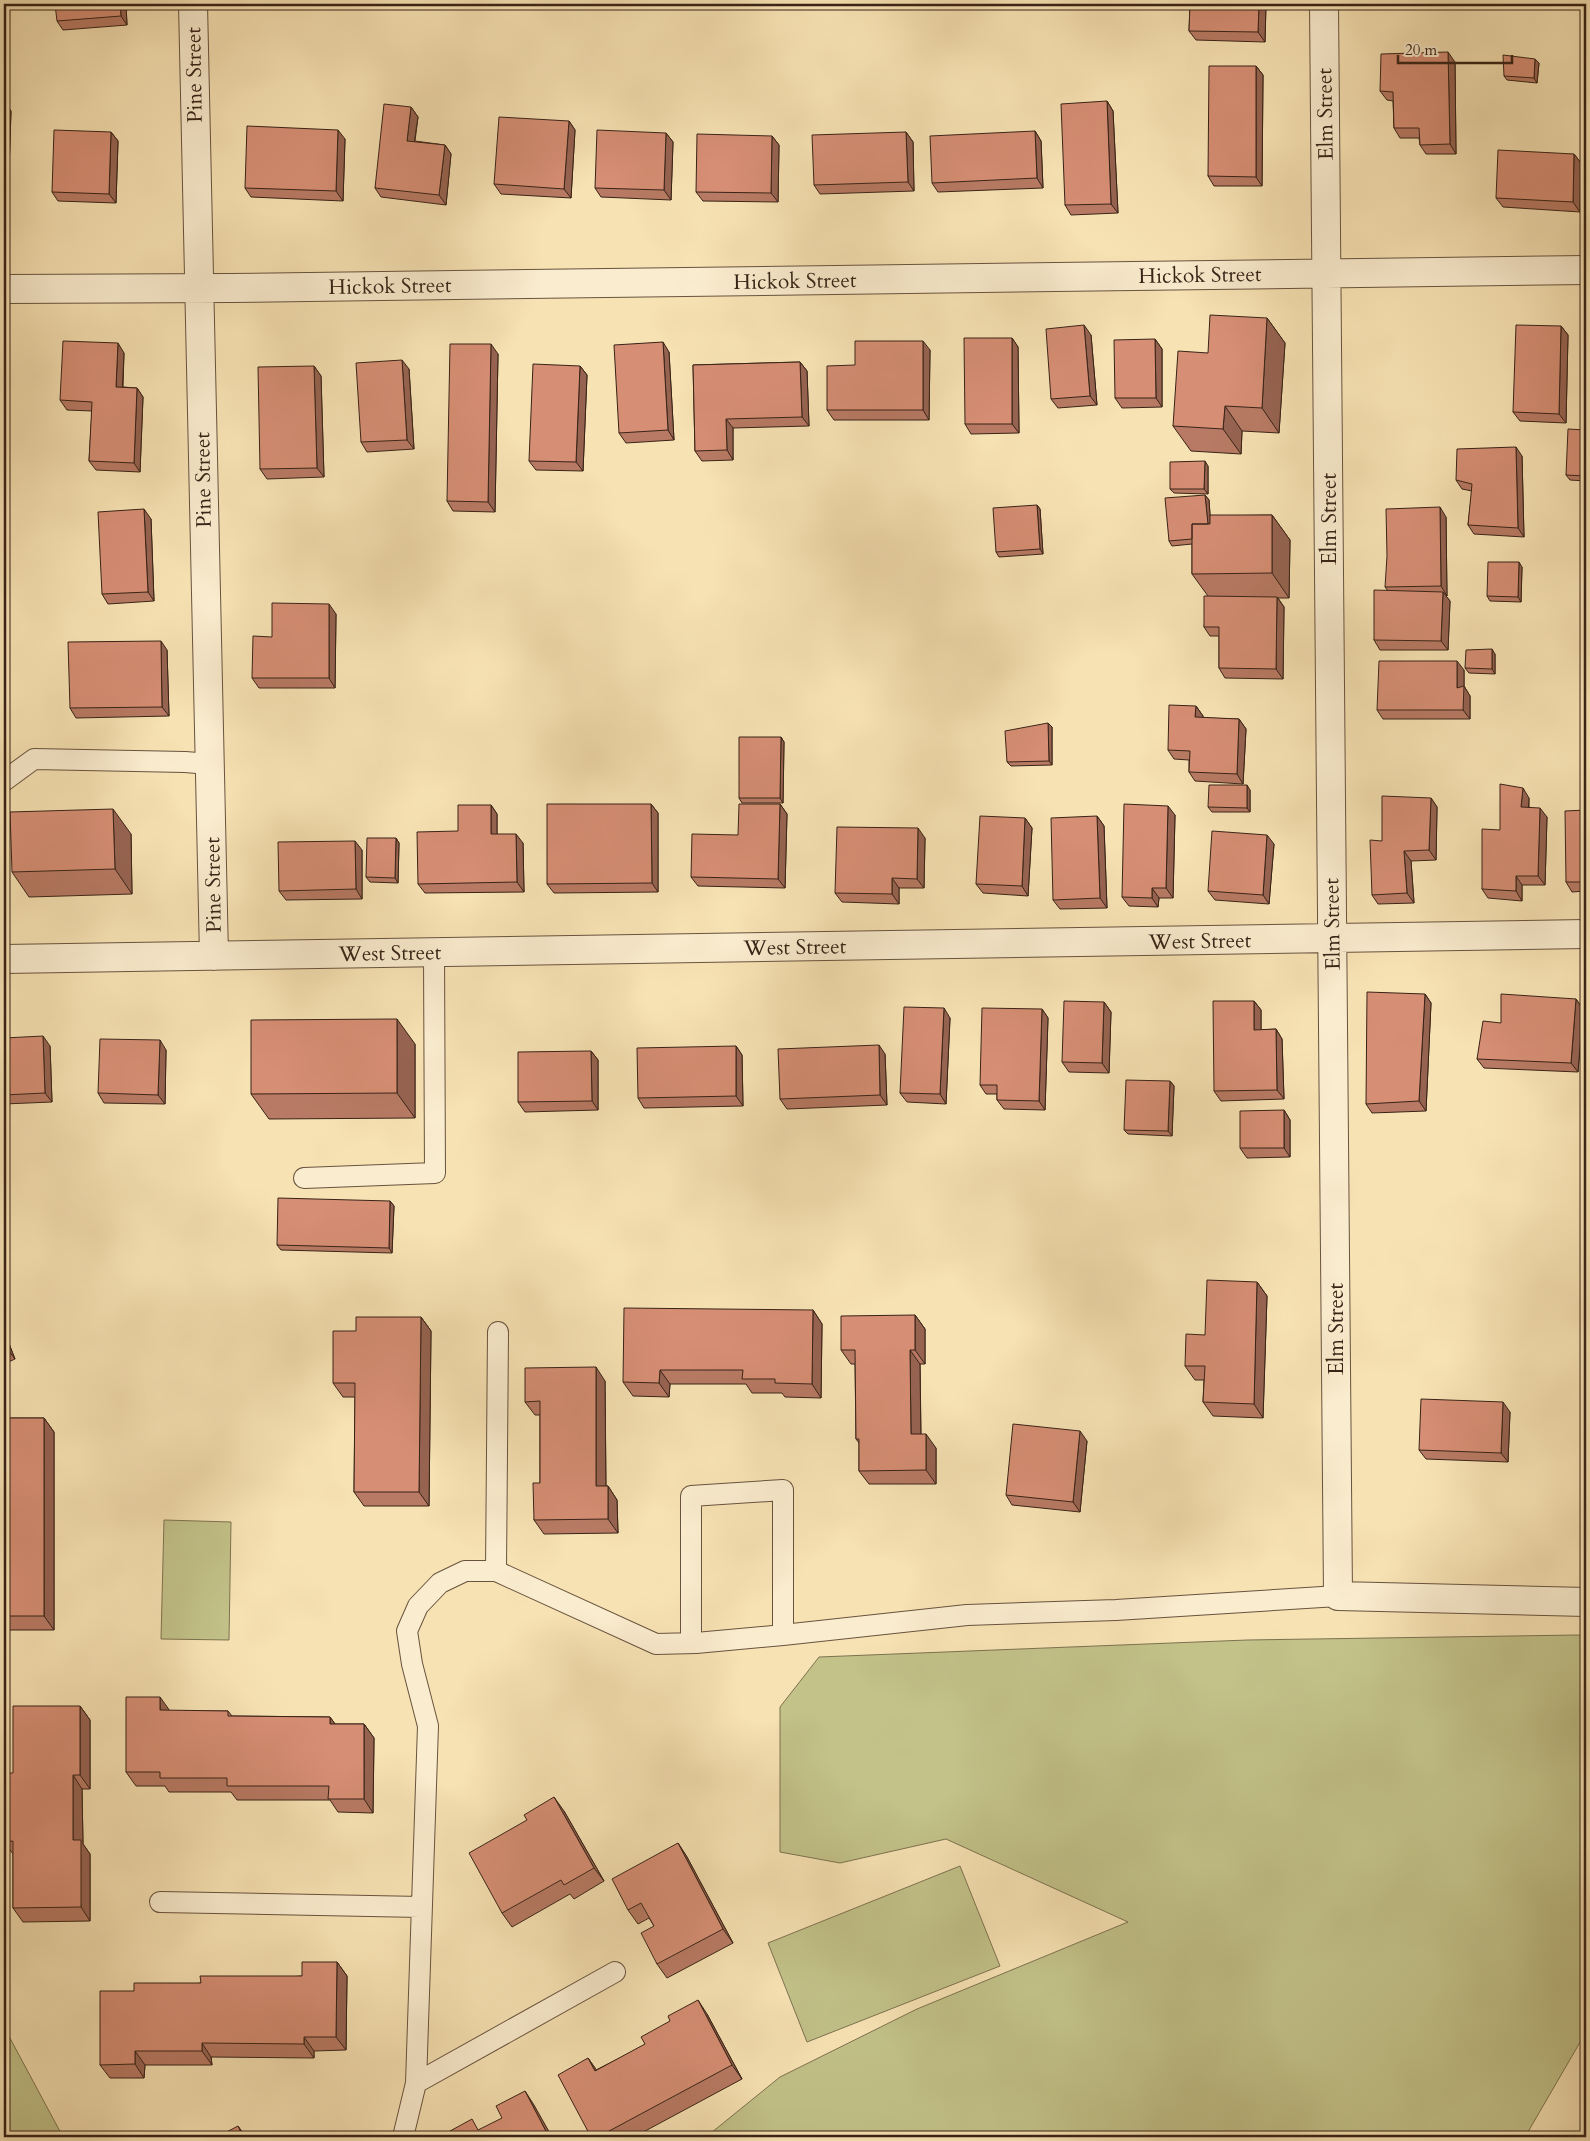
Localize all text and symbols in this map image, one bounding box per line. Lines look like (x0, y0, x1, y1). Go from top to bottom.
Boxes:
street label: Pine Street (179, 26, 210, 123)
scale bar (1398, 32, 1511, 64)
text: 20 m (1405, 40, 1437, 60)
street label: Elm Street (1310, 67, 1341, 160)
street label: Hickok Street (1138, 260, 1262, 291)
street label: Hickok Street (733, 266, 857, 297)
street label: Hickok Street (328, 271, 452, 302)
street label: Pine Street (188, 431, 219, 528)
street label: Elm Street (1315, 473, 1344, 565)
street label: Pine Street (198, 836, 229, 933)
street label: Elm Street (1317, 877, 1348, 970)
street label: West Street (1147, 926, 1252, 957)
street label: West Street (742, 932, 847, 963)
street label: West Street (337, 938, 442, 969)
street label: Elm Street (1322, 1283, 1351, 1375)

